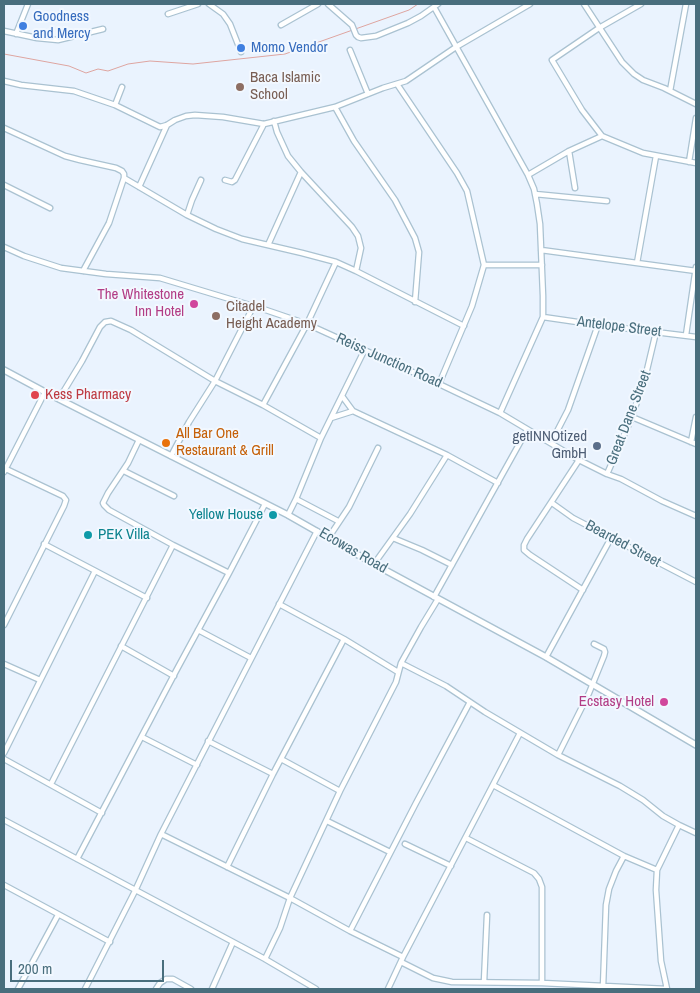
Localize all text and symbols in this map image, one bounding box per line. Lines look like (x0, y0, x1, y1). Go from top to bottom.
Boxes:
place label: Goodness and Mercy (33, 8, 90, 43)
marker: Goodness and Mercy (17, 20, 29, 32)
place label: Momo Vendor (251, 39, 328, 57)
marker: Momo Vendor (235, 42, 247, 54)
place label: Baca Islamic School (250, 69, 320, 104)
marker: Baca Islamic School (234, 81, 246, 93)
place label: The Whitestone Inn Hotel (97, 286, 184, 321)
marker: The Whitestone Inn Hotel (188, 298, 200, 310)
place label: Citadel Height Academy (226, 298, 317, 333)
marker: Citadel Height Academy (210, 310, 222, 322)
street label: Antelope Street (576, 313, 662, 341)
street label: Reiss Junction Road (333, 330, 445, 392)
street label: Great Dane Street (603, 368, 655, 468)
place label: Kess Pharmacy (45, 386, 131, 404)
marker: Kess Pharmacy (29, 389, 41, 401)
place label: All Bar One Restaurant & Grill (176, 425, 274, 460)
place label: getINNOtized GmbH (512, 428, 587, 463)
marker: All Bar One Restaurant & Grill (160, 437, 172, 449)
marker: getINNOtized GmbH (591, 440, 603, 452)
place label: Yellow House (189, 506, 263, 524)
marker: Yellow House (267, 509, 279, 521)
street label: Bearded Street (582, 517, 664, 571)
street label: Ecowas Road (316, 524, 390, 578)
place label: PEK Villa (98, 526, 150, 544)
marker: PEK Villa (82, 529, 94, 541)
place label: Ecstasy Hotel (579, 693, 654, 711)
marker: Ecstasy Hotel (658, 696, 670, 708)
scale bar (12, 950, 166, 982)
text: 200 m (18, 958, 52, 979)

